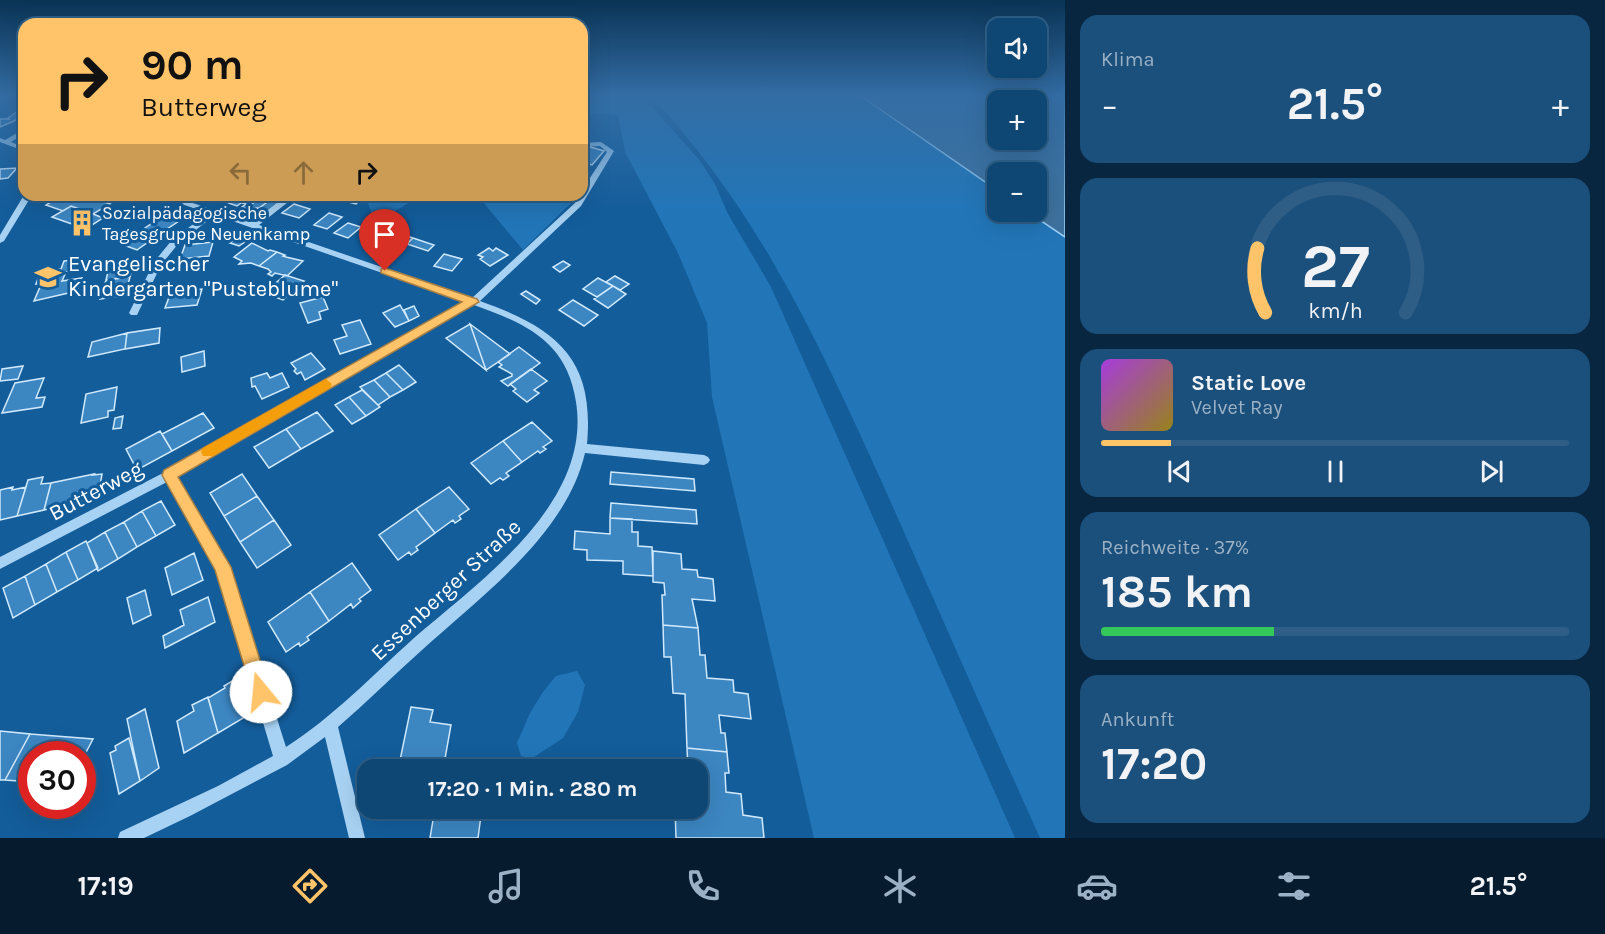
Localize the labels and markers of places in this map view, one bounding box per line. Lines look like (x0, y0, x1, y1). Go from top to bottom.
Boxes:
place label: Sozialpädagogische Tagesgruppe Neuenkamp (102, 202, 310, 245)
building icon: Sozialpädagogische Tagesgruppe Neuenkamp (67, 208, 97, 238)
pin (359, 209, 410, 271)
place label: Evangelischer Kindergarten "Pusteblume" (68, 251, 338, 302)
school or university icon: Evangelischer Kindergarten "Pusteblume" (33, 262, 63, 292)

